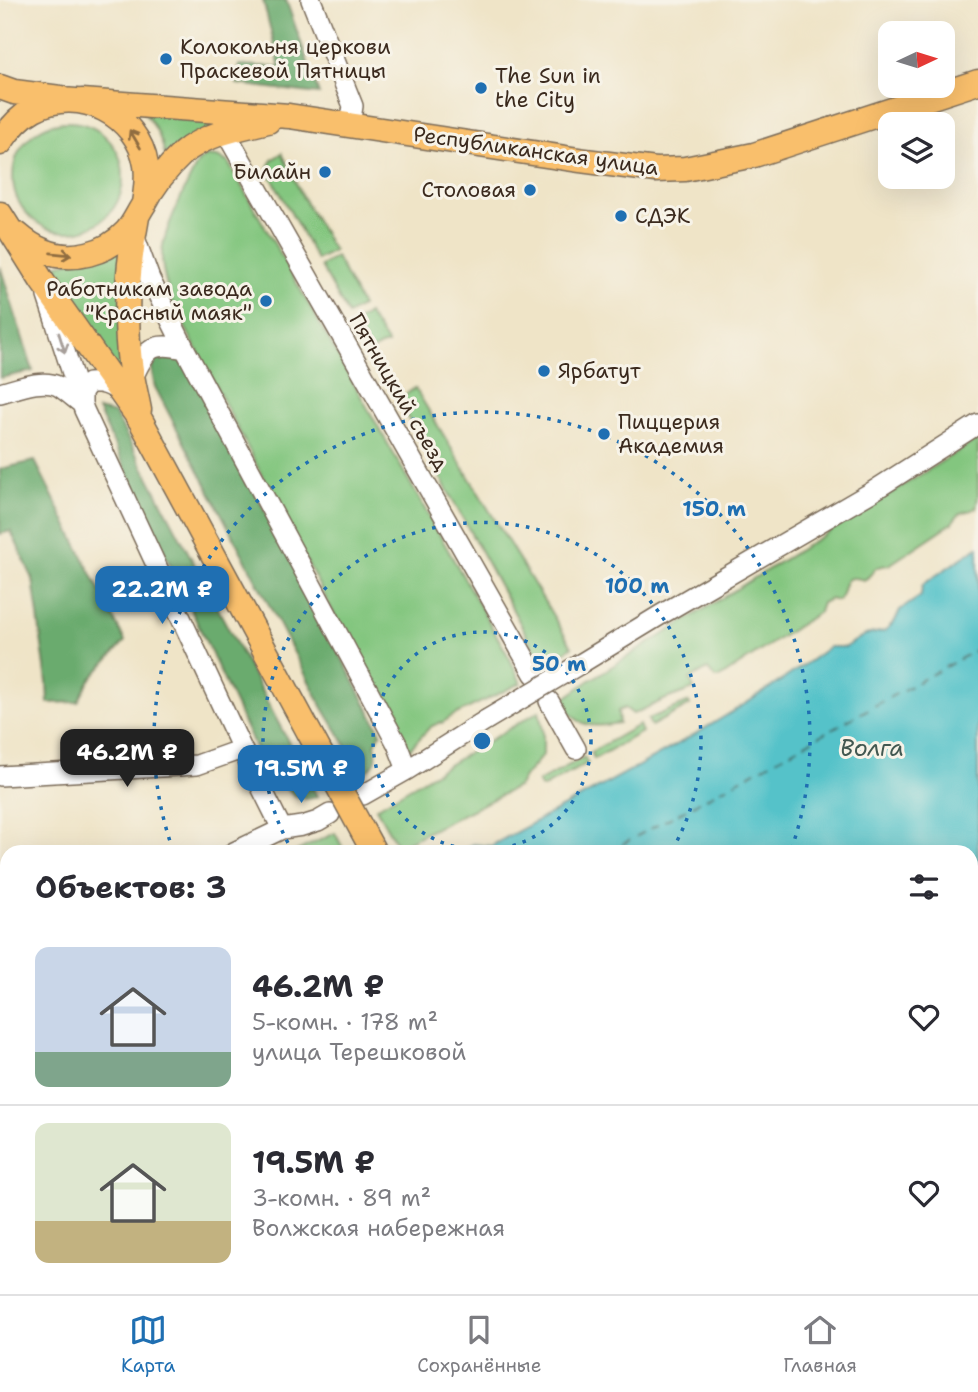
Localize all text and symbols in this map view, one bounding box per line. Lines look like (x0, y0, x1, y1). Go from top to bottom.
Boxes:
north arrow (878, 21, 956, 98)
map controls (878, 21, 955, 189)
place label: Колокольня церкови Праскевой Пятницы (180, 33, 391, 85)
marker: Колокольня церкови Праскевой Пятницы (158, 51, 174, 67)
place label: The Sun in the City (495, 62, 601, 114)
marker: The Sun in the City (473, 80, 489, 96)
button: layers (878, 112, 955, 189)
street label: Республиканская улица (412, 120, 660, 182)
one-way arrow (128, 129, 142, 149)
place label: Билайн (233, 158, 311, 186)
marker: Билайн (317, 164, 333, 180)
place label: Столовая (422, 176, 516, 204)
marker: Столовая (522, 182, 538, 198)
place label: СДЭК (635, 202, 691, 230)
marker: СДЭК (613, 208, 629, 224)
one-way arrow (49, 248, 72, 261)
place label: Работникам завода "Красный маяк" (46, 275, 252, 327)
marker: Работникам завода "Красный маяк" (258, 293, 274, 309)
street label: Пятницкий съезд (342, 308, 456, 476)
one-way arrow (57, 331, 69, 353)
place label: Ярбатут (558, 357, 641, 385)
marker: Ярбатут (536, 363, 552, 379)
place label: Пиццерия Академия (618, 408, 724, 460)
marker: Пиццерия Академия (596, 426, 612, 442)
text: 150 m (682, 495, 746, 523)
pin: 22.2M ₽ (97, 566, 227, 626)
text: 100 m (605, 572, 669, 600)
text: 22.2M ₽ (111, 574, 213, 604)
text: 50 m (532, 650, 586, 678)
centre of rings (470, 729, 494, 753)
pin: 46.2M ₽ (62, 730, 192, 789)
water label: Волга (840, 733, 904, 763)
text: 46.2M ₽ (76, 737, 178, 767)
pin: 19.5M ₽ (236, 746, 366, 805)
text: 19.5M ₽ (254, 753, 348, 783)
text: Объектов: 3 (35, 867, 227, 908)
icon: filters (905, 868, 943, 906)
text: 46.2M ₽ (252, 966, 384, 1007)
icon: home (91, 975, 175, 1059)
icon: heart (905, 998, 943, 1036)
text: 5-комн. · 178 m² (252, 1007, 438, 1037)
text: улица Терешковой (252, 1037, 466, 1067)
text: 19.5M ₽ (252, 1142, 375, 1183)
icon: home (91, 1151, 175, 1235)
icon: heart (905, 1174, 943, 1212)
text: 3-комн. · 89 m² (252, 1183, 431, 1213)
text: Волжская набережная (252, 1213, 505, 1243)
tab: Карта (121, 1311, 175, 1378)
tab: Сохранённые (417, 1311, 541, 1378)
tab: Главная (783, 1311, 857, 1378)

